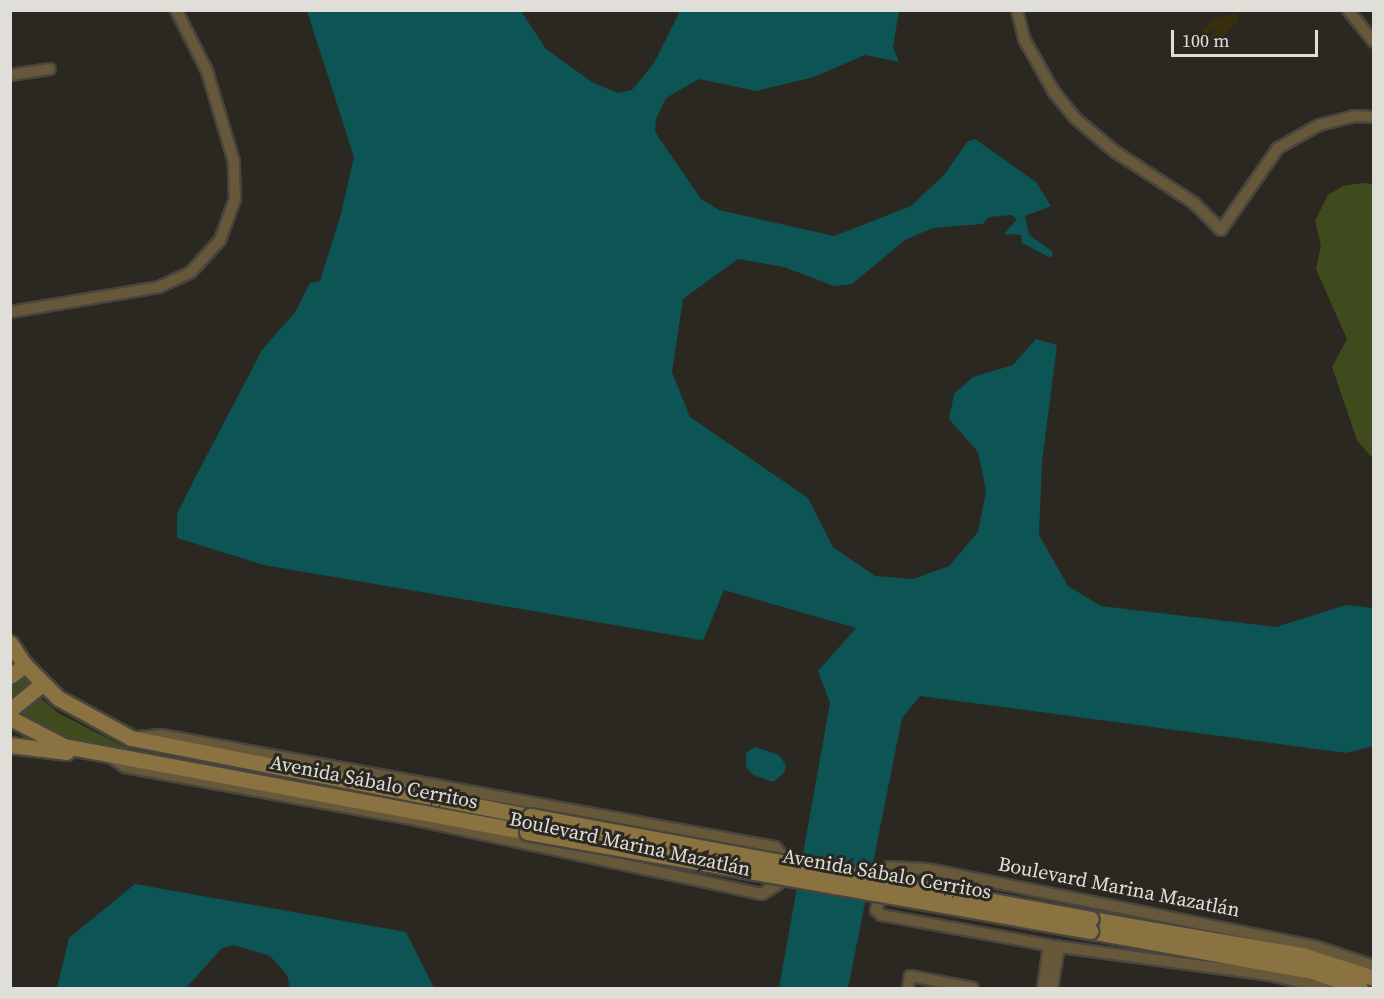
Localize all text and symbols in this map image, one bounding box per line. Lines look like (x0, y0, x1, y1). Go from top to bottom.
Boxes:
scale bar (1174, 18, 1321, 56)
text: 100 m (1182, 28, 1229, 53)
street label: Avenida Sábalo Cerritos (268, 750, 480, 814)
street label: Boulevard Marina Mazatlán (507, 807, 753, 881)
street label: Avenida Sábalo Cerritos (781, 844, 993, 904)
street label: Boulevard Marina Mazatlán (996, 852, 1242, 922)

